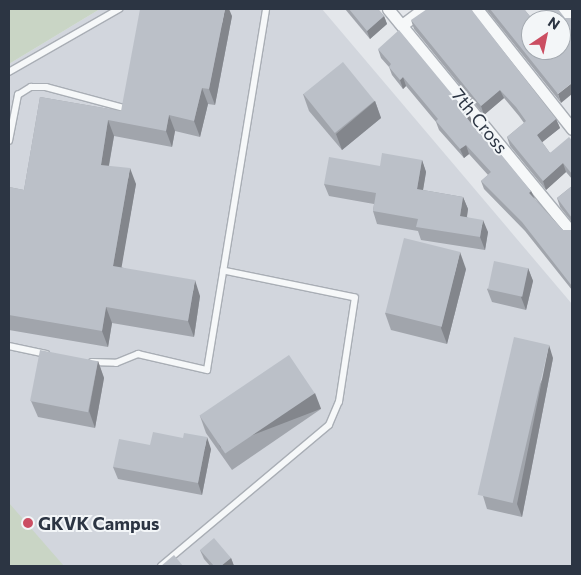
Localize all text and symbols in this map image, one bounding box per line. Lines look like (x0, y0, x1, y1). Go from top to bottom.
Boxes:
north arrow (521, 10, 571, 60)
text: N (545, 13, 563, 33)
street label: 7th Cross (447, 84, 513, 158)
place label: GKVK Campus (38, 512, 159, 534)
marker: GKVK Campus (22, 517, 34, 529)

